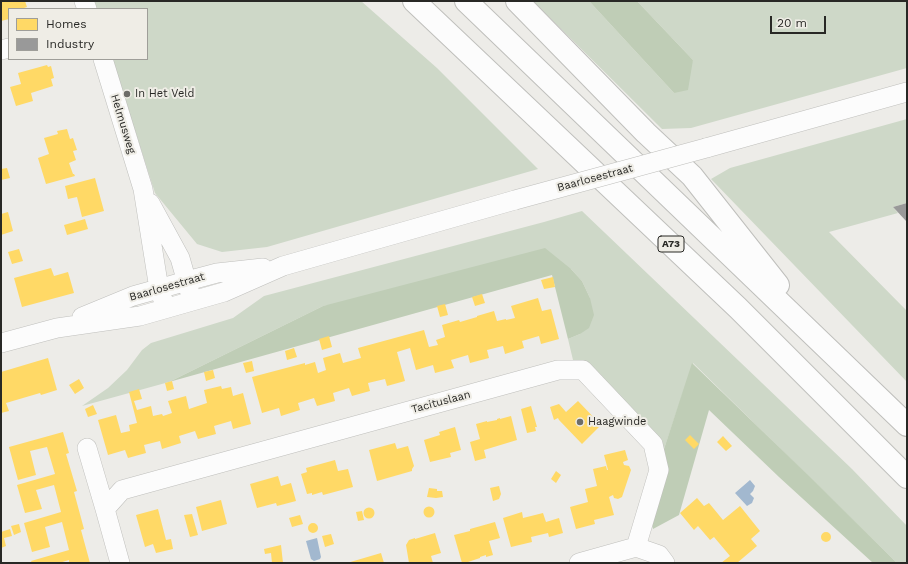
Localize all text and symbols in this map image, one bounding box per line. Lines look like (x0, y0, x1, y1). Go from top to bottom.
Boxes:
legend (8, 8, 148, 60)
scale bar (772, 8, 828, 34)
text: 20 m (777, 16, 807, 30)
text: Homes (46, 17, 87, 31)
text: Industry (46, 37, 94, 51)
place label: In Het Veld (135, 87, 195, 101)
marker: In Het Veld (122, 89, 132, 99)
street label: Helmusweg (108, 93, 138, 155)
street label: Baarlosestraat (556, 162, 634, 194)
road number: A73 (658, 236, 684, 252)
street label: Baarlosestraat (128, 270, 206, 304)
street label: Tacituslaan (410, 388, 472, 416)
place label: Haagwinde (588, 415, 646, 429)
marker: Haagwinde (575, 417, 585, 427)

